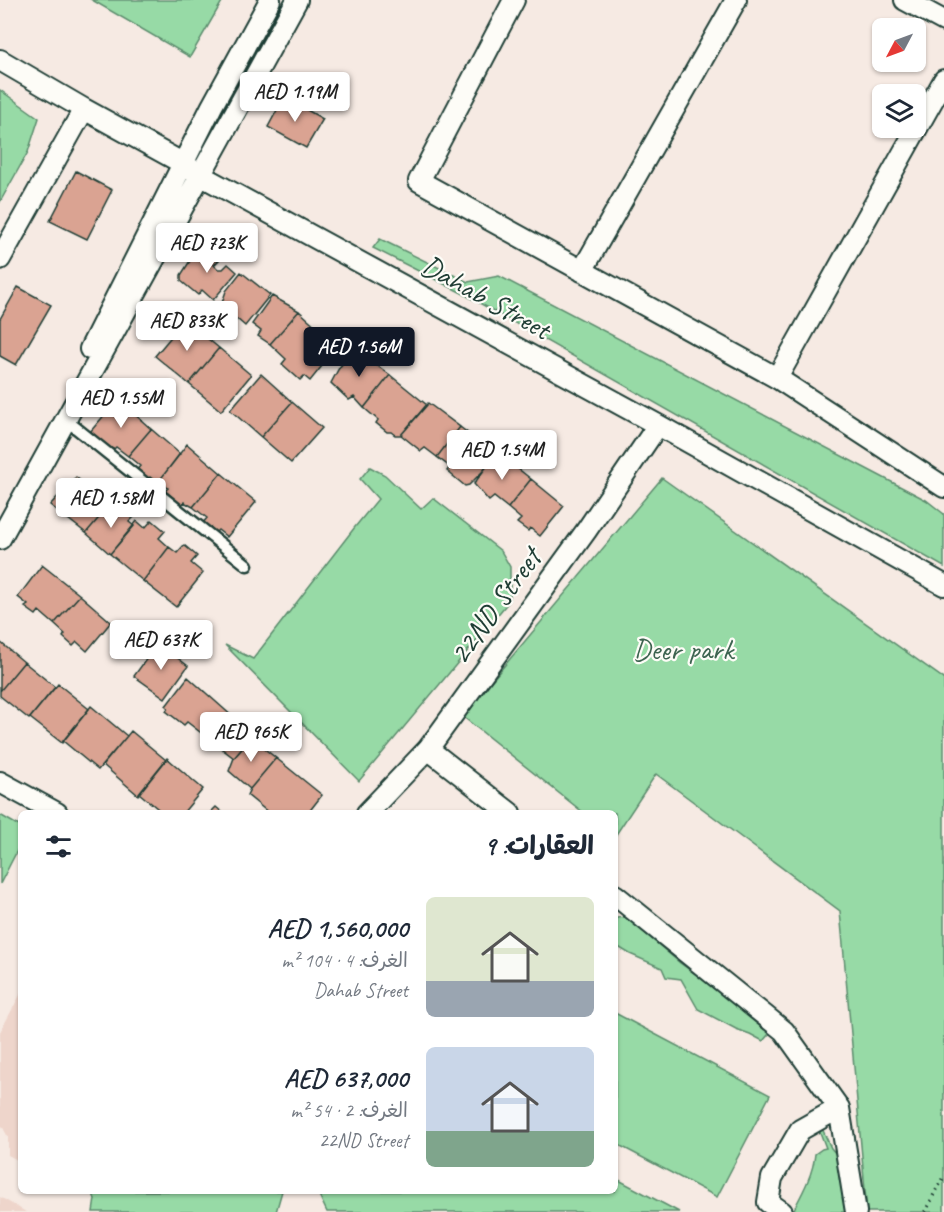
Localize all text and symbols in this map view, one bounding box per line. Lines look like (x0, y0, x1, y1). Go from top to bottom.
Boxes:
north arrow (872, 18, 926, 72)
map controls (872, 18, 926, 138)
pin: AED 1.19M (226, 72, 364, 123)
text: AED 1.19M (254, 79, 336, 104)
button: layers (872, 84, 926, 138)
pin: AED 723K (145, 223, 269, 274)
text: AED 723K (170, 230, 244, 255)
street label: Dahab Street (415, 246, 560, 349)
pin: AED 833K (125, 301, 249, 352)
text: AED 833K (150, 308, 224, 333)
pin: AED 1.56M (290, 327, 428, 378)
text: AED 1.56M (318, 334, 400, 359)
pin: AED 1.55M (52, 378, 190, 429)
text: AED 1.55M (80, 385, 162, 410)
pin: AED 1.54M (433, 430, 571, 481)
text: AED 1.54M (461, 437, 543, 462)
pin: AED 1.58M (42, 478, 180, 529)
text: AED 1.58M (70, 485, 152, 510)
street label: 22ND Street (440, 537, 552, 671)
pin: AED 637K (99, 620, 223, 671)
text: AED 637K (124, 627, 198, 652)
park label: Deer park (633, 630, 735, 668)
pin: AED 965K (189, 712, 313, 763)
text: AED 965K (214, 719, 288, 744)
text: العقارات: 9 (484, 829, 594, 862)
icon: filters (42, 830, 75, 863)
text: AED 1,560,000 (267, 912, 408, 945)
icon: home (474, 921, 546, 993)
text: الغرف: 4 · 104 m² (281, 948, 408, 973)
text: Dahab Street (314, 978, 408, 1003)
text: AED 637,000 (284, 1062, 408, 1095)
icon: home (474, 1071, 546, 1143)
text: الغرف: 2 · 54 m² (290, 1098, 408, 1123)
text: 22ND Street (319, 1128, 408, 1153)

